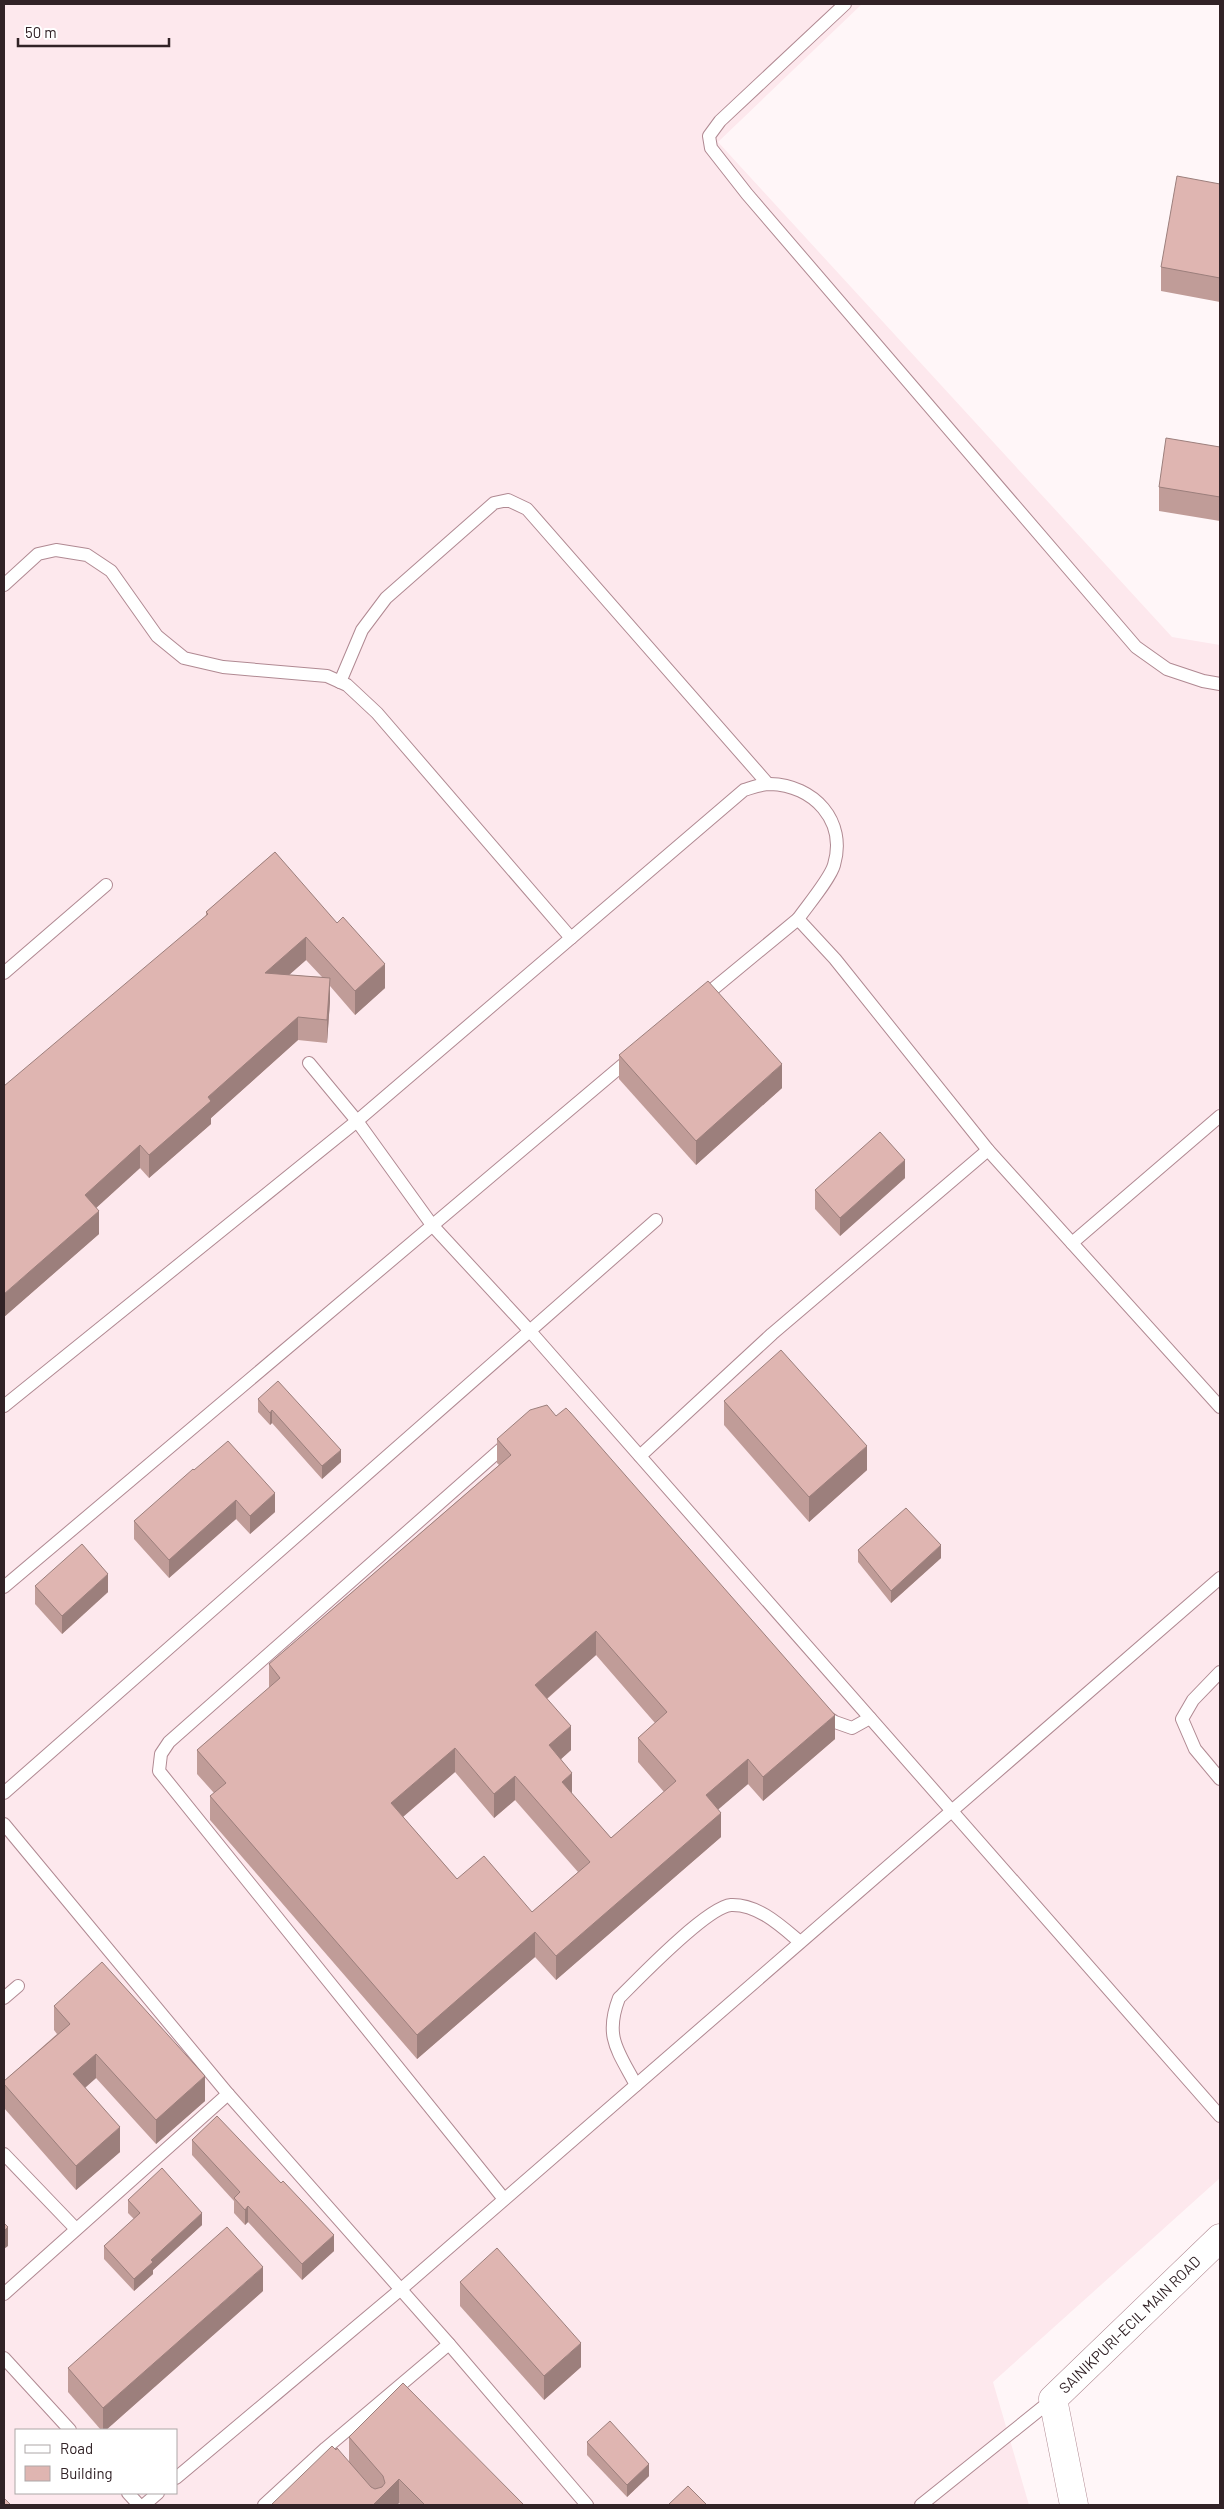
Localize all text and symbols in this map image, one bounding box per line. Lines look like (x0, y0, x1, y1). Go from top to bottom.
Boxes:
scale bar (18, 15, 169, 47)
text: 50 m (25, 23, 57, 41)
street label: SAINIKPURI-ECIL MAIN ROAD (1055, 2252, 1204, 2397)
legend (15, 2429, 178, 2494)
text: Road (60, 2439, 93, 2457)
text: Building (60, 2464, 113, 2482)

